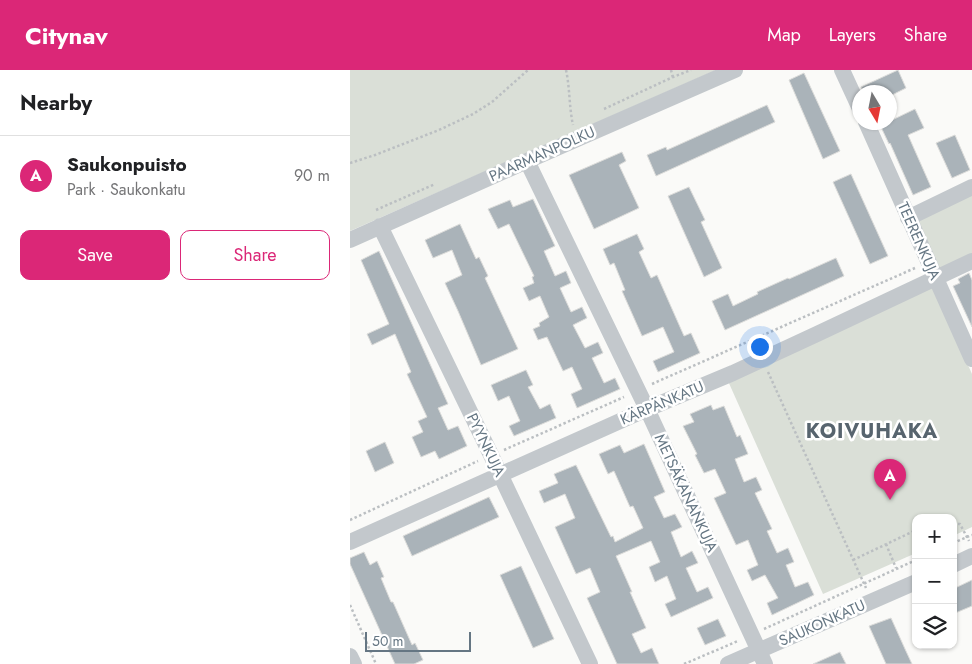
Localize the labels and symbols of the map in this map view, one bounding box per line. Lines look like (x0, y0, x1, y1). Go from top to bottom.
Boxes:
north arrow (852, 85, 897, 130)
street label: PAARMANPOLKU (485, 121, 599, 187)
street label: TEERENKUJA (892, 199, 946, 284)
your location (747, 334, 773, 360)
street label: KÄRPÄNKATU (617, 375, 707, 431)
street label: PYYNKUJA (461, 410, 511, 480)
district label: KOIVUHAKA (806, 417, 938, 446)
street label: METSÄKANANKUJA (649, 430, 723, 556)
pin: A (874, 459, 906, 500)
street label: SAUKONKATU (775, 594, 869, 652)
scale bar (365, 629, 471, 652)

